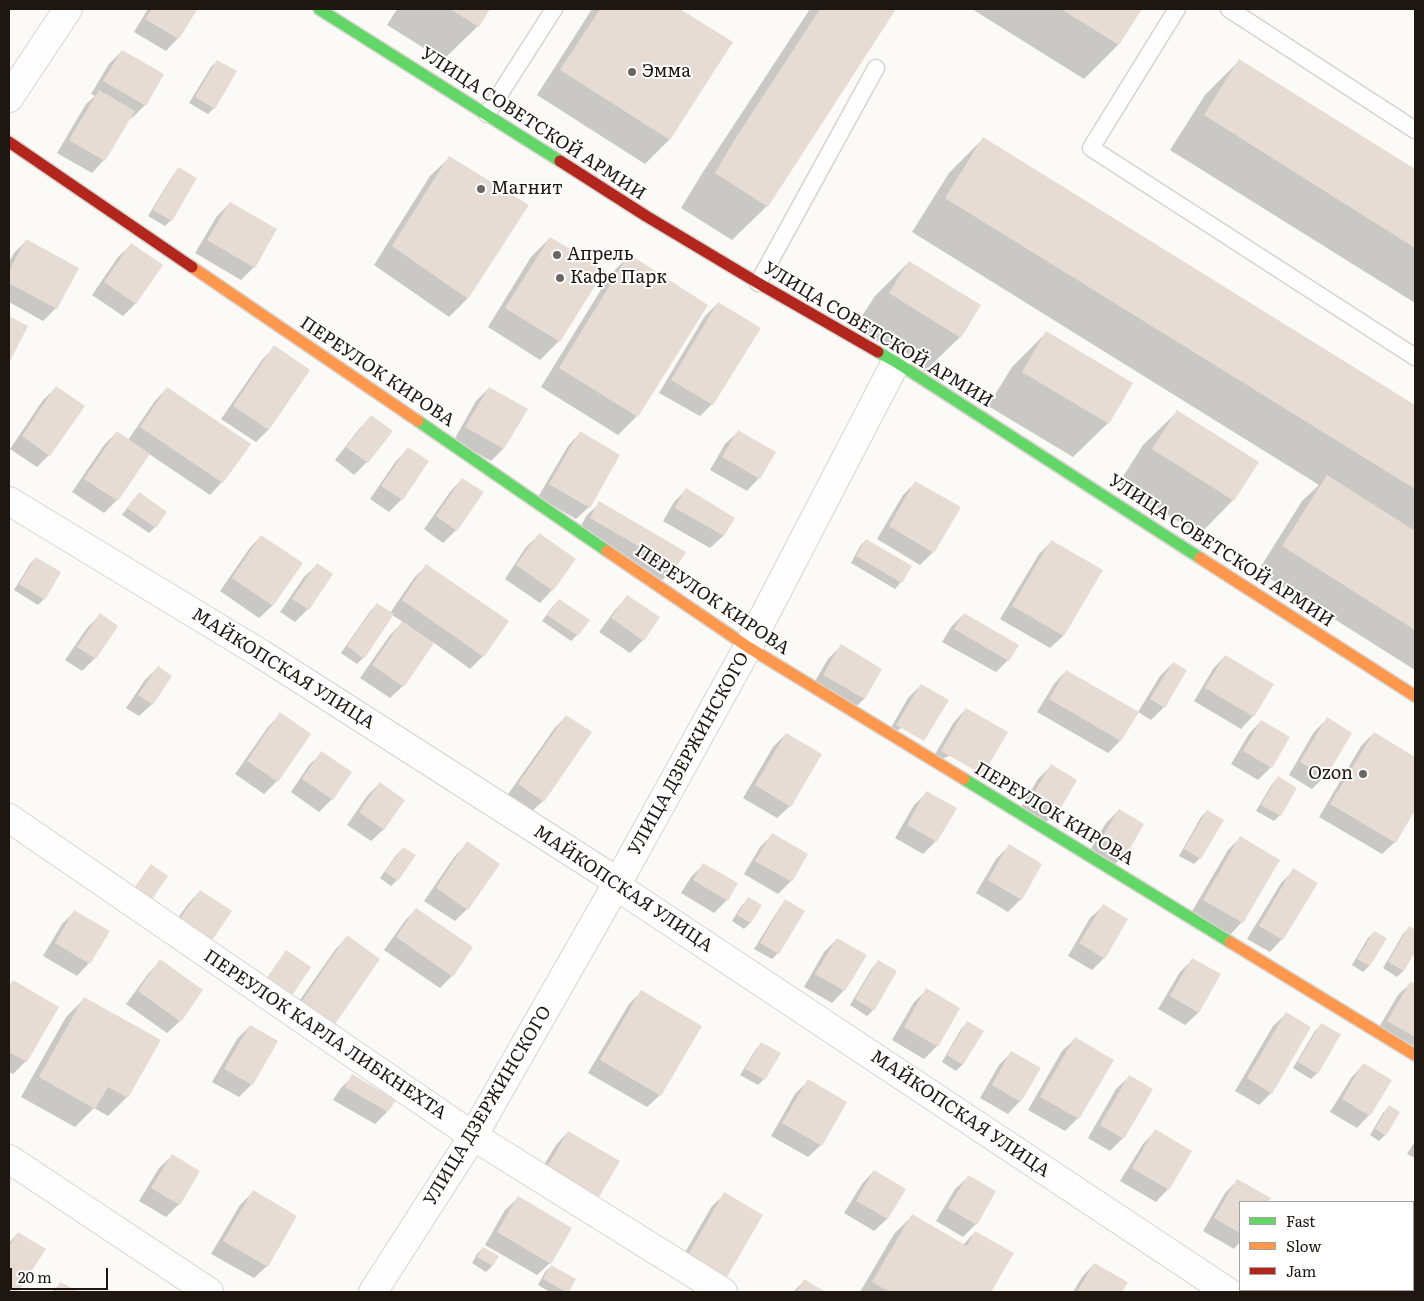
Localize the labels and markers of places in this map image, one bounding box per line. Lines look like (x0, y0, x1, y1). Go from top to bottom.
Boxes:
place label: Эмма (642, 61, 691, 83)
marker: Эмма (626, 66, 638, 78)
place label: Магнит (491, 178, 563, 200)
marker: Магнит (475, 183, 487, 195)
place label: Апрель (567, 244, 634, 266)
marker: Апрель (551, 249, 563, 261)
place label: Кафе Парк (570, 267, 667, 289)
marker: Кафе Парк (554, 272, 566, 284)
place label: Ozon (1308, 763, 1353, 785)
marker: Ozon (1357, 768, 1369, 780)

